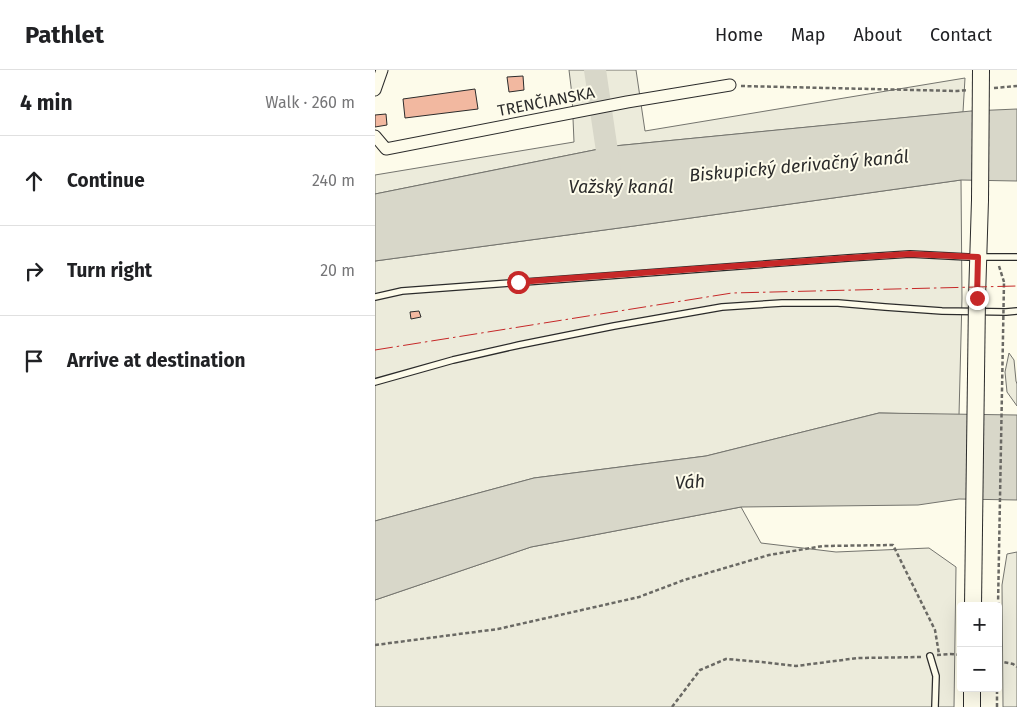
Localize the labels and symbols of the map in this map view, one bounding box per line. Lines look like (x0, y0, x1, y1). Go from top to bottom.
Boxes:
street label: TRENČIANSKA (496, 82, 597, 120)
water label: Biskupický derivačný kanál (688, 145, 910, 187)
water label: Važský kanál (569, 176, 673, 198)
route start (507, 271, 530, 294)
route end (966, 287, 989, 310)
water label: Váh (674, 470, 706, 494)

